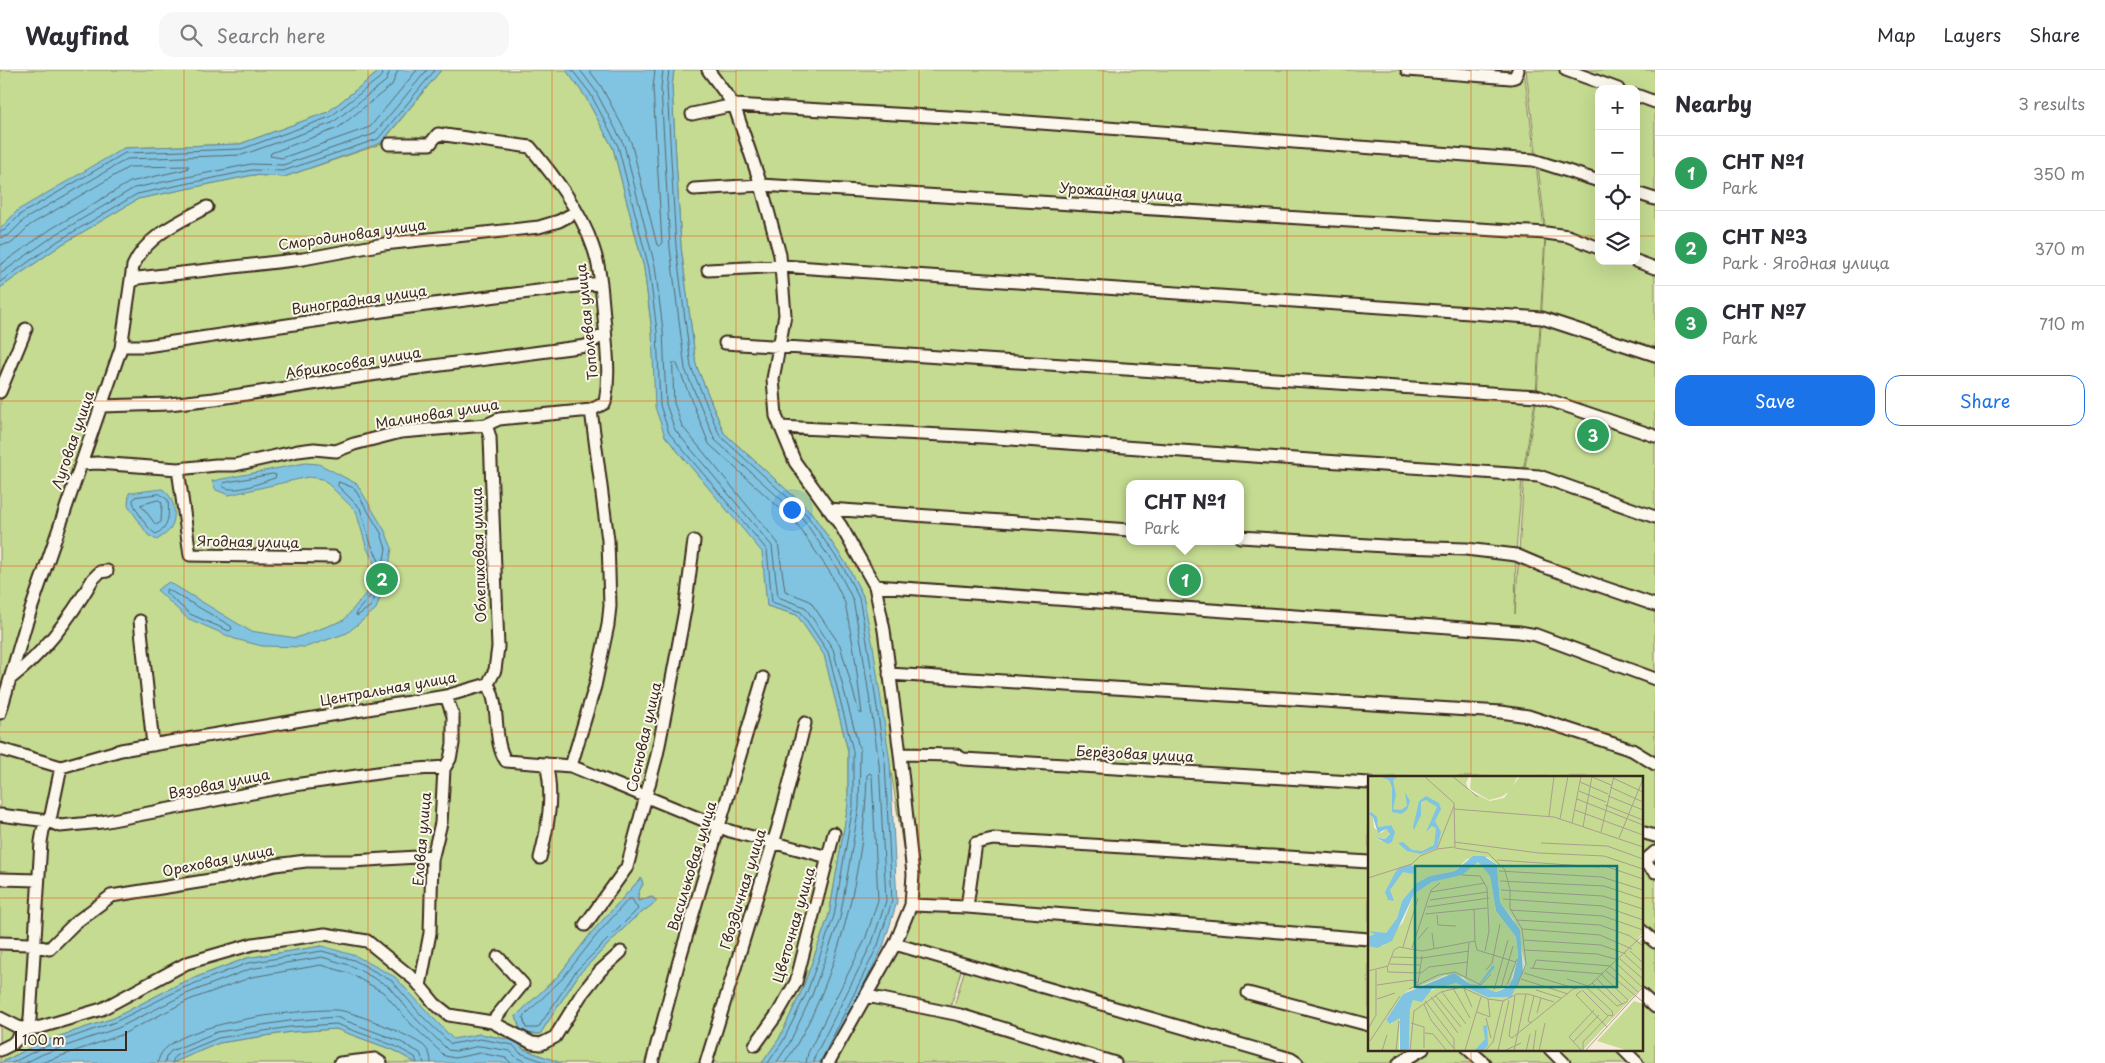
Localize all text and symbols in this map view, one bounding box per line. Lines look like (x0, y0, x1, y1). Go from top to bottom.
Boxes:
search box (159, 12, 509, 57)
text: Wayfind (25, 17, 129, 53)
icon: search (177, 21, 205, 49)
text: Search here (217, 21, 325, 49)
text: Map (1877, 21, 1916, 48)
text: Layers (1944, 21, 2001, 48)
text: Share (2029, 21, 2080, 48)
map controls (1595, 85, 1640, 265)
button: + (1595, 85, 1640, 130)
text: Nearby (1675, 87, 1752, 119)
text: 3 results (2018, 91, 2085, 115)
button: − (1595, 130, 1640, 175)
text: СНТ №1 (1722, 147, 1804, 175)
text: 1 (1687, 161, 1695, 185)
text: 350 m (2033, 161, 2085, 185)
button: locate (1595, 175, 1640, 220)
text: Park (1722, 175, 1758, 199)
street label: Урожайная улица (1059, 177, 1184, 206)
street label: Смородиновая улица (277, 214, 427, 255)
button: layers (1595, 220, 1640, 265)
text: СНТ №3 (1722, 222, 1808, 250)
text: 2 (1685, 236, 1697, 260)
text: 370 m (2035, 236, 2085, 260)
text: Park · Ягодная улица (1722, 250, 1890, 274)
street label: Тополевая улица (570, 263, 603, 381)
street label: Виноградная улица (290, 280, 428, 319)
text: СНТ №7 (1722, 297, 1806, 325)
text: 3 (1686, 311, 1696, 335)
text: 710 m (2039, 311, 2085, 335)
text: Park (1722, 325, 1758, 349)
street label: Абрикосовая улица (284, 341, 422, 384)
button: Save (1675, 375, 1875, 426)
button: Share (1885, 375, 2085, 426)
street label: Луговая улица (46, 388, 99, 492)
street label: Малиновая улица (374, 393, 500, 434)
pin: 3 (1577, 416, 1609, 454)
popup (1126, 480, 1244, 545)
street label: Облепиховая улица (466, 487, 491, 623)
text: СНТ №1 (1144, 487, 1226, 515)
your location (779, 497, 805, 523)
text: Park (1144, 515, 1180, 539)
street label: Ягодная улица (197, 530, 300, 553)
pin: 2 (366, 560, 398, 598)
pin: 1 (1169, 561, 1201, 599)
street label: Центральная улица (318, 666, 458, 711)
street label: Сосновая улица (621, 680, 666, 794)
street label: Берёзовая улица (1076, 740, 1195, 767)
street label: Вязовая улица (166, 763, 272, 804)
inset map (1368, 776, 1642, 1050)
street label: Еловая улица (407, 791, 436, 887)
street label: Васильковая улица (662, 798, 721, 933)
street label: Гвоздичная улица (714, 826, 771, 952)
street label: Ореховая улица (160, 839, 276, 882)
street label: Цветочная улица (767, 864, 820, 985)
scale bar (15, 1028, 128, 1051)
text: 100 m (22, 1029, 65, 1050)

